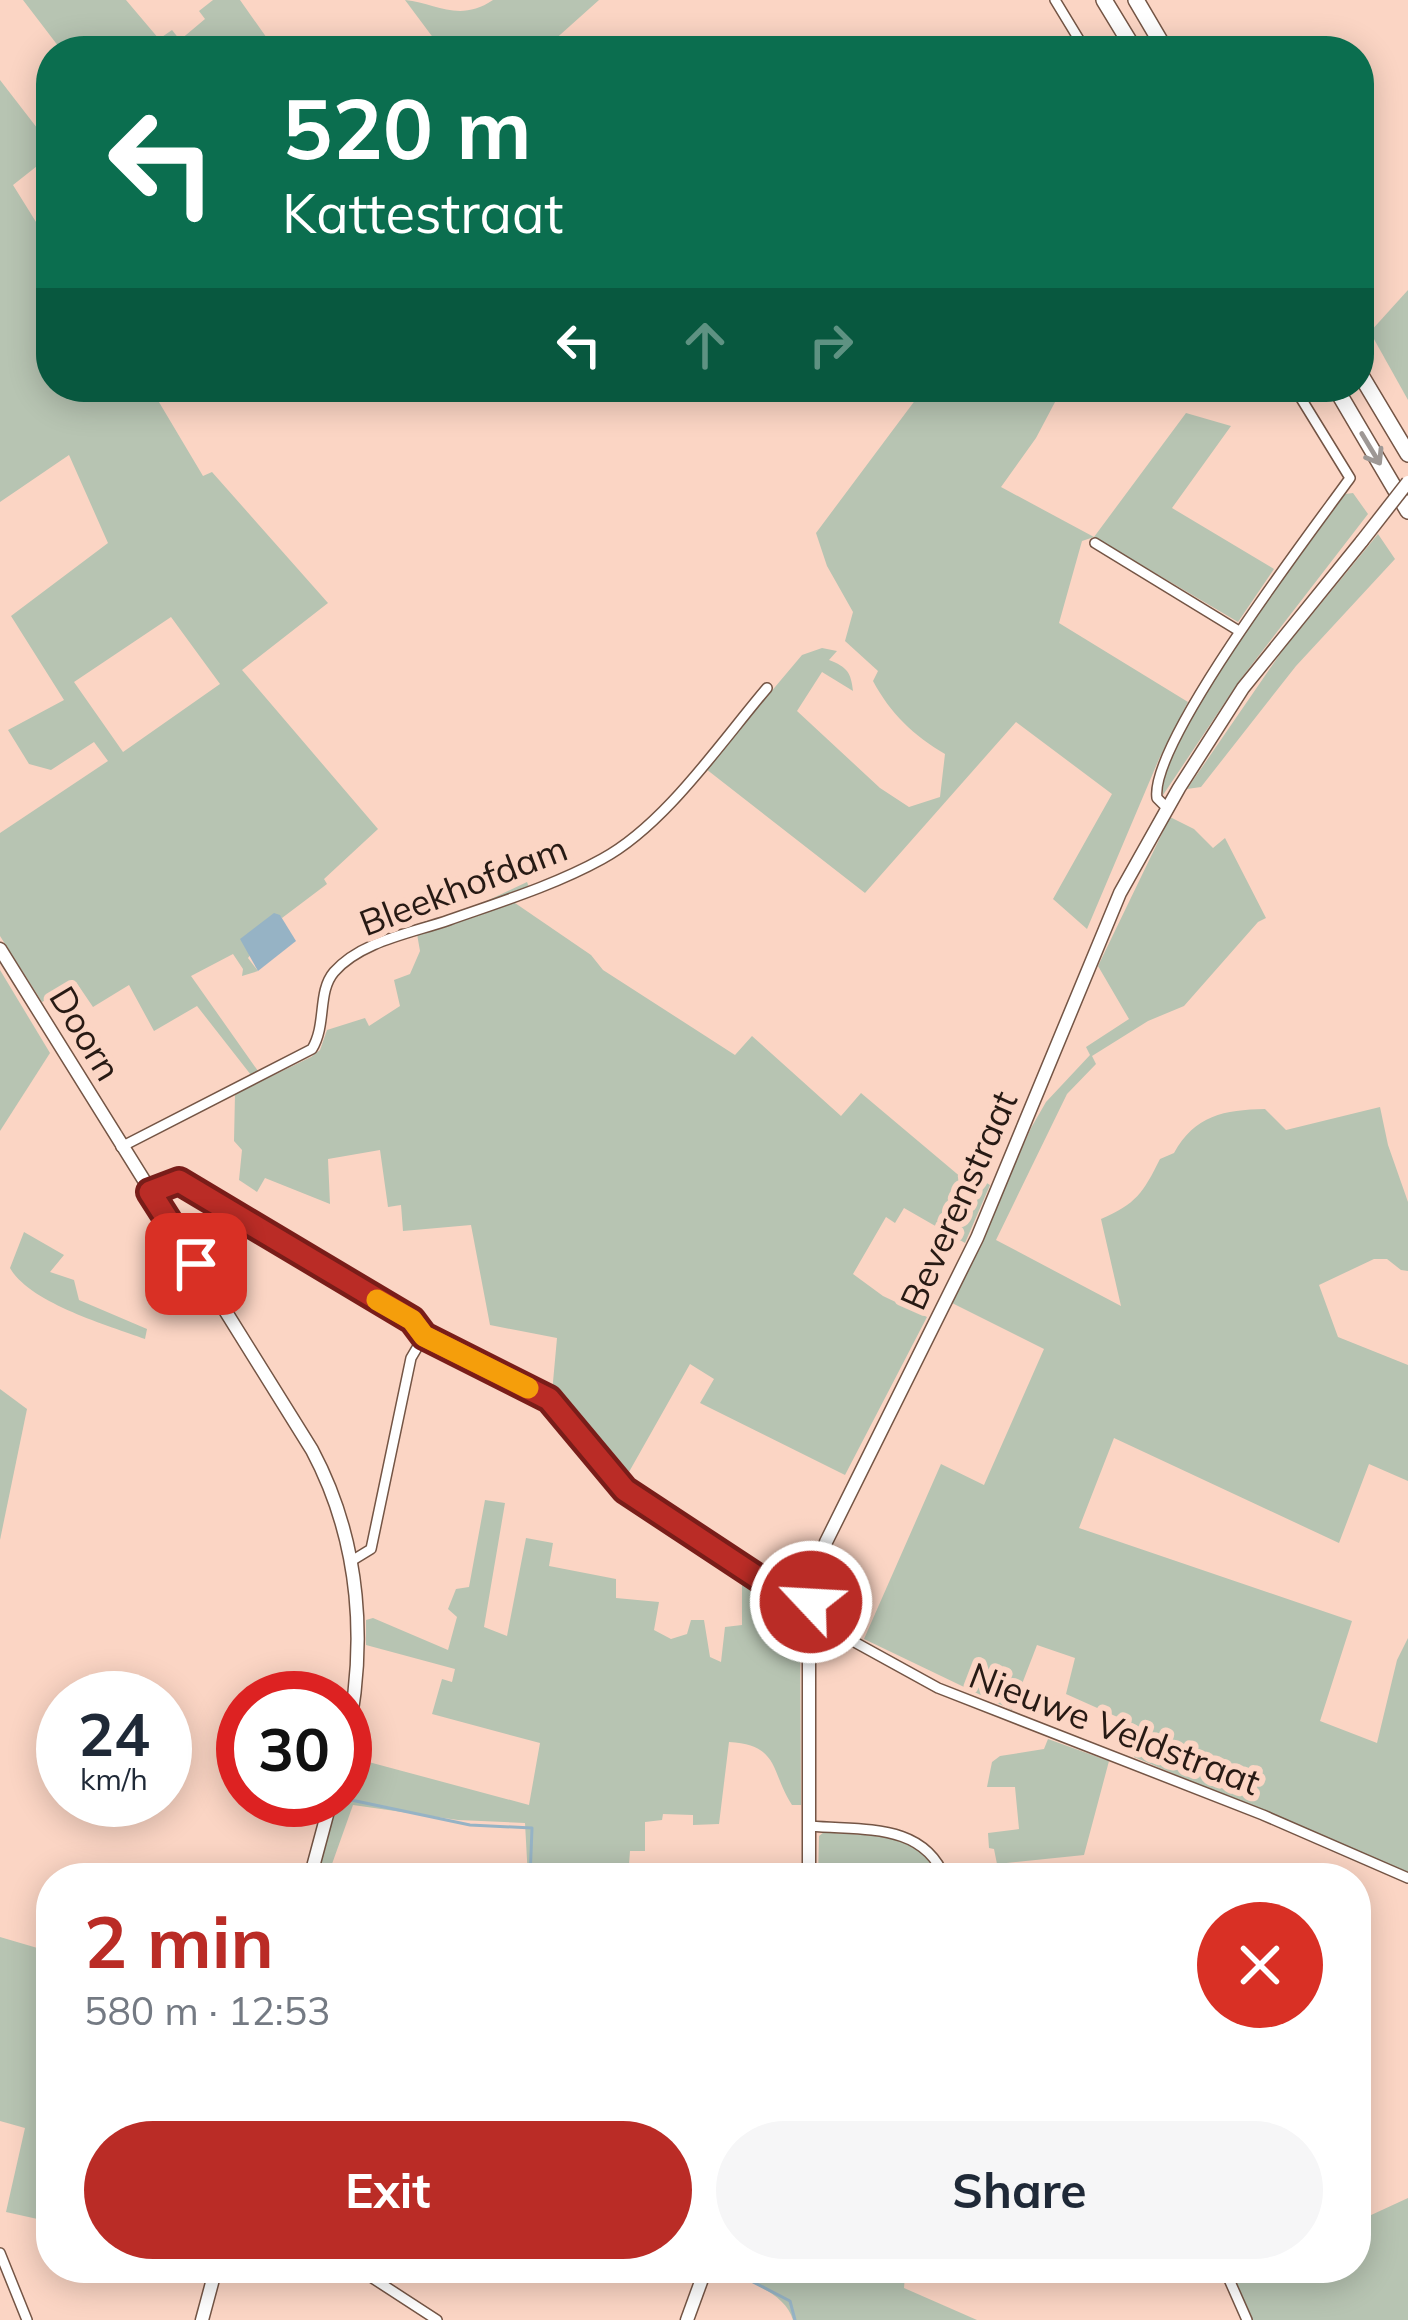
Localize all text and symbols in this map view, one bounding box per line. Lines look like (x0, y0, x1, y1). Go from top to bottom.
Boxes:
text: 520 m (282, 75, 532, 180)
icon: left (84, 84, 240, 240)
text: Kattestraat (282, 179, 563, 247)
icon: left (546, 312, 612, 378)
icon: ahead (672, 312, 738, 378)
icon: right (798, 312, 864, 378)
one-way arrow (1360, 431, 1384, 466)
street label: Bleekhofdam (353, 825, 573, 945)
street label: Doorn (40, 978, 132, 1088)
street label: Beverenstraat (890, 1084, 1026, 1316)
pin (145, 1213, 247, 1315)
icon: arrive (163, 1231, 229, 1297)
position arrow (748, 1539, 874, 1665)
street label: Nieuwe Veldstraat (963, 1652, 1267, 1804)
speed limit sign: 30 (216, 1671, 372, 1827)
text: 24 (78, 1696, 150, 1771)
text: km/h (80, 1760, 148, 1798)
text: 2 min (84, 1896, 274, 1986)
button: close (1197, 1902, 1323, 2028)
text: 580 m · 12:53 (84, 1986, 330, 2035)
button: Exit (84, 2121, 692, 2259)
button: Share (716, 2121, 1323, 2259)

